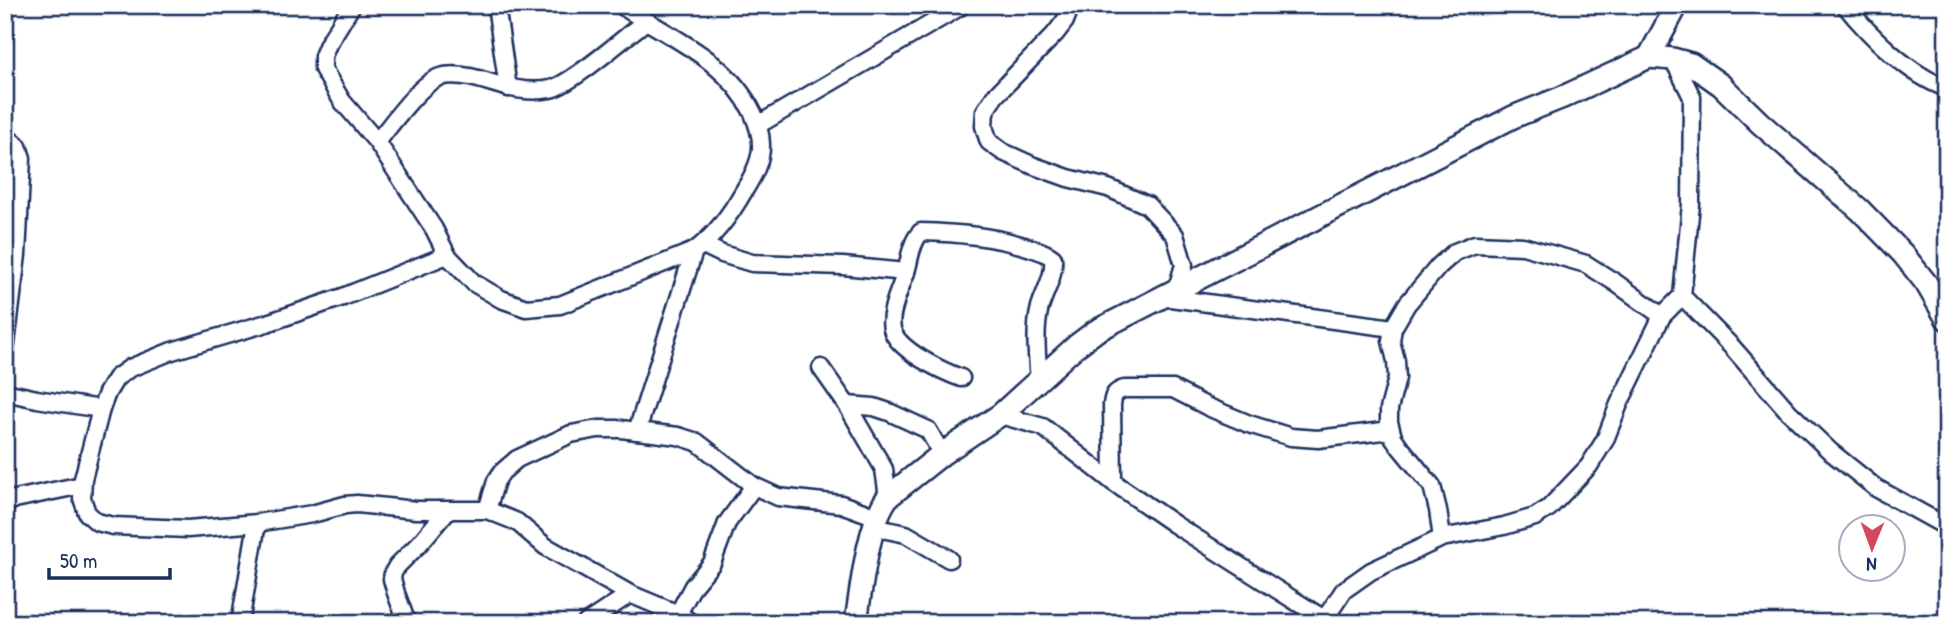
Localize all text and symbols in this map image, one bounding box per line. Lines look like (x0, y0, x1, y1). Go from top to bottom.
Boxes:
north arrow (1836, 512, 1906, 582)
scale bar (49, 537, 170, 581)
text: 50 m (60, 546, 97, 575)
text: N (1866, 552, 1877, 578)

